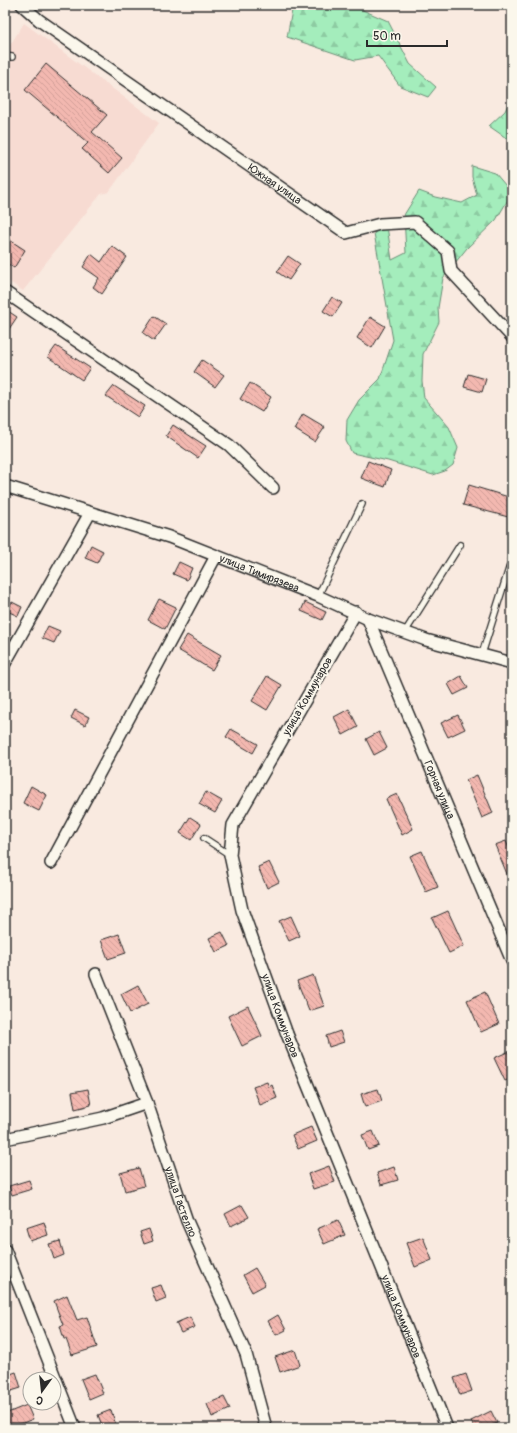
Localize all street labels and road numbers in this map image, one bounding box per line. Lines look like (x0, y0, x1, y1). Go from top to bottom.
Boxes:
street label: Южная улица (246, 161, 304, 207)
street label: улица Тимирязева (217, 551, 301, 595)
street label: улица Коммунаров (279, 655, 335, 739)
street label: Горная улица (421, 759, 457, 821)
street label: улица Коммунаров (258, 971, 302, 1060)
street label: улица Гастелло (162, 1164, 199, 1239)
street label: улица Коммунаров (378, 1272, 424, 1360)

